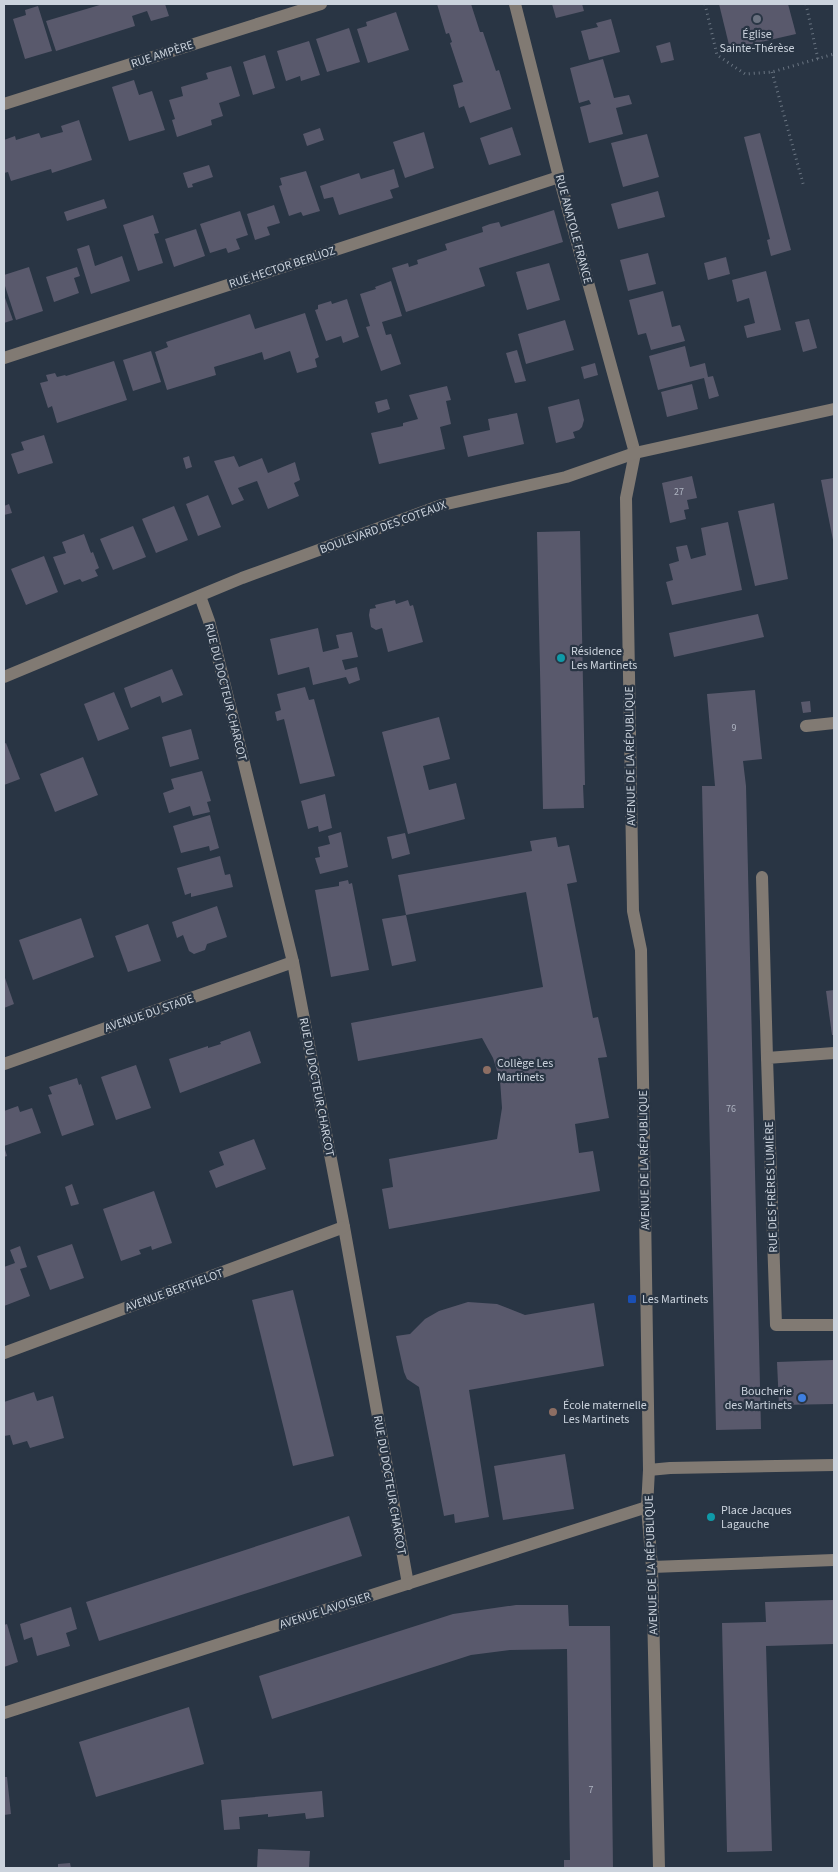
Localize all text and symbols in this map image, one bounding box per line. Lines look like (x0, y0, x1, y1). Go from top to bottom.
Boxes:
marker: Église Sainte-Thérèse (751, 13, 763, 25)
place label: Église Sainte-Thérèse (720, 26, 795, 57)
street label: RUE AMPÈRE (129, 36, 196, 73)
street label: RUE ANATOLE FRANCE (551, 173, 596, 286)
street label: RUE HECTOR BERLIOZ (227, 242, 337, 293)
house number: 27 (674, 485, 684, 499)
street label: BOULEVARD DES COTEAUX (317, 497, 449, 558)
street label: RUE DU DOCTEUR CHARCOT (200, 622, 251, 763)
place label: Résidence Les Martinets (571, 643, 637, 674)
marker: Résidence Les Martinets (555, 652, 567, 664)
street label: AVENUE DE LA RÉPUBLIQUE (621, 686, 640, 826)
house number: 9 (732, 721, 737, 735)
street label: AVENUE DU STADE (102, 990, 196, 1037)
street label: RUE DU DOCTEUR CHARCOT (295, 1016, 338, 1159)
place label: Collège Les Martinets (497, 1055, 553, 1086)
marker: Collège Les Martinets (481, 1064, 493, 1076)
street label: AVENUE DE LA RÉPUBLIQUE (635, 1090, 654, 1230)
house number: 76 (726, 1102, 736, 1116)
street label: RUE DES FRÈRES LUMIÈRE (761, 1121, 782, 1253)
street label: AVENUE BERTHELOT (123, 1265, 226, 1316)
place label: Les Martinets (642, 1291, 708, 1308)
marker: Les Martinets (626, 1293, 638, 1305)
place label: Boucherie des Martinets (725, 1383, 792, 1414)
marker: Boucherie des Martinets (796, 1392, 808, 1404)
place label: École maternelle Les Martinets (563, 1397, 647, 1428)
marker: École maternelle Les Martinets (547, 1406, 559, 1418)
street label: RUE DU DOCTEUR CHARCOT (369, 1414, 410, 1557)
street label: AVENUE DE LA RÉPUBLIQUE (641, 1495, 662, 1635)
place label: Place Jacques Lagauche (721, 1502, 792, 1533)
marker: Place Jacques Lagauche (705, 1511, 717, 1523)
street label: AVENUE LAVOISIER (277, 1588, 373, 1633)
house number: 7 (589, 1783, 594, 1797)

